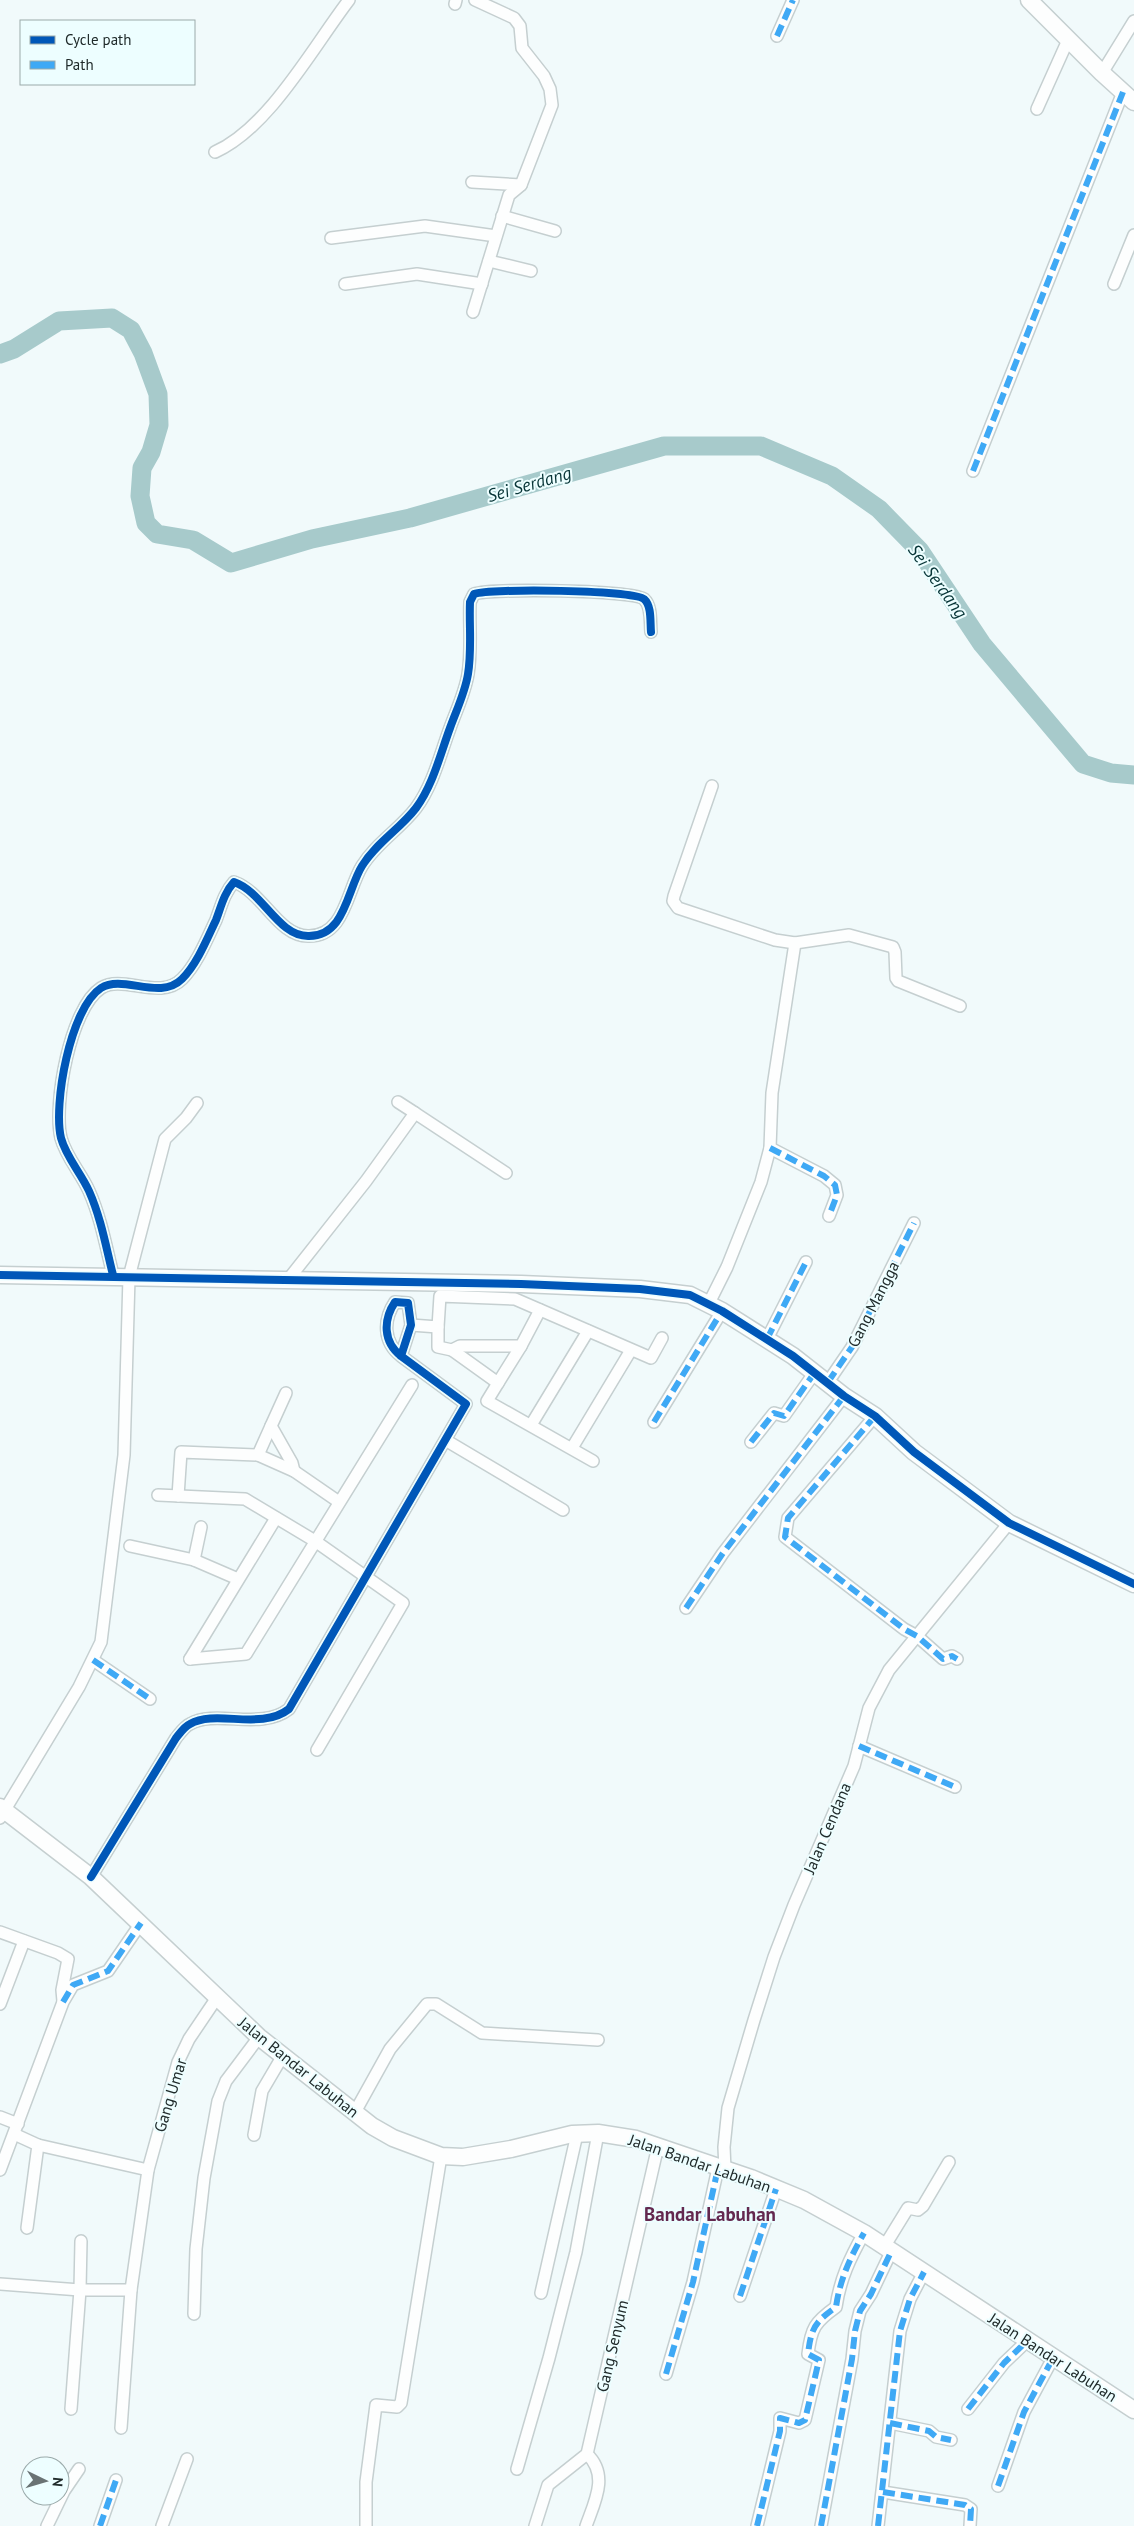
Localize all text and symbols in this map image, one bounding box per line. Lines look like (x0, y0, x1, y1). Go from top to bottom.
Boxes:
legend (20, 20, 195, 85)
text: Cycle path (65, 30, 131, 49)
text: Path (65, 55, 94, 74)
water label: Sei Serdang (484, 461, 574, 507)
water label: Sei Serdang (903, 539, 973, 623)
street label: Gang Mangga (843, 1258, 903, 1350)
street label: Jalan Cendana (798, 1779, 855, 1877)
street label: Jalan Bandar Labuhan (234, 2012, 363, 2122)
street label: Gang Umar (149, 2055, 191, 2134)
street label: Jalan Bandar Labuhan (625, 2129, 774, 2197)
district label: Bandar Labuhan (644, 2202, 776, 2226)
street label: Gang Senyum (592, 2298, 632, 2394)
street label: Jalan Bandar Labuhan (984, 2307, 1121, 2406)
north arrow (20, 2456, 70, 2506)
text: N (49, 2477, 67, 2488)

